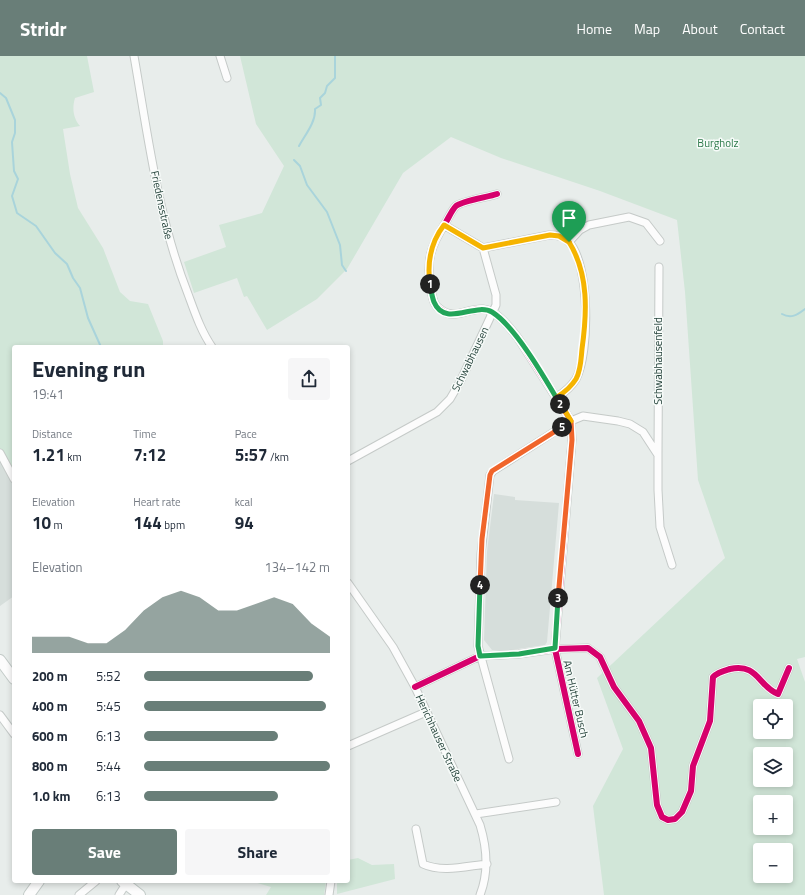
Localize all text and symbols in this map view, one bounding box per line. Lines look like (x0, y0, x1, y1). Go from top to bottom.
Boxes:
text: Stridr (20, 14, 67, 43)
text: Home (577, 18, 612, 39)
text: Map (634, 18, 660, 39)
text: About (682, 18, 718, 39)
text: Contact (740, 18, 785, 39)
park label: Burgholz (697, 135, 739, 151)
street label: Friedensstraße (147, 169, 177, 241)
pin (552, 201, 586, 242)
icon: arrive (558, 207, 580, 229)
pin: 1 (420, 274, 440, 294)
text: 1 (427, 276, 433, 292)
street label: Schwabhausenfeld (650, 317, 666, 405)
street label: Schwabhausen (447, 324, 493, 394)
text: Evening run (32, 352, 145, 386)
button: share (288, 358, 330, 400)
text: 19:41 (32, 384, 64, 404)
pin: 2 (550, 394, 570, 414)
text: 2 (557, 396, 563, 412)
pin: 5 (552, 417, 572, 437)
text: 5 (559, 419, 565, 435)
text: Distance (32, 426, 72, 442)
text: Time (133, 426, 156, 442)
text: Pace (235, 426, 257, 442)
text: 1.21 (32, 442, 65, 468)
text: 7:12 (133, 442, 166, 468)
text: 5:57 (235, 442, 268, 468)
text: km (65, 449, 82, 465)
text: /km (268, 449, 289, 465)
text: Elevation (32, 494, 75, 510)
text: Heart rate (133, 494, 181, 510)
text: kcal (235, 494, 253, 510)
text: 10 (32, 510, 51, 536)
text: 144 (133, 510, 162, 536)
text: 94 (235, 510, 254, 536)
text: m (51, 517, 63, 533)
text: bpm (162, 517, 185, 533)
text: Elevation (32, 557, 83, 577)
text: 134–142 m (264, 557, 330, 577)
pin: 4 (470, 575, 490, 595)
text: 4 (477, 577, 483, 593)
pin: 3 (548, 588, 568, 608)
text: 3 (555, 590, 561, 606)
street label: Am Hütter Busch (559, 659, 593, 740)
text: 200 m (32, 666, 68, 686)
text: 5:52 (96, 666, 121, 686)
street label: Herichhauser Straße (412, 692, 466, 785)
text: 400 m (32, 696, 68, 716)
text: 5:45 (96, 696, 121, 716)
map controls (753, 699, 793, 883)
button: locate (753, 699, 793, 739)
text: 600 m (32, 726, 68, 746)
text: 6:13 (96, 726, 121, 746)
button: layers (753, 747, 793, 787)
text: 800 m (32, 756, 68, 776)
text: 5:44 (96, 756, 121, 776)
text: 1.0 km (32, 786, 70, 806)
text: 6:13 (96, 786, 121, 806)
button: + (753, 795, 793, 835)
button: Save (32, 829, 177, 875)
button: Share (185, 829, 330, 875)
button: − (753, 843, 793, 883)

